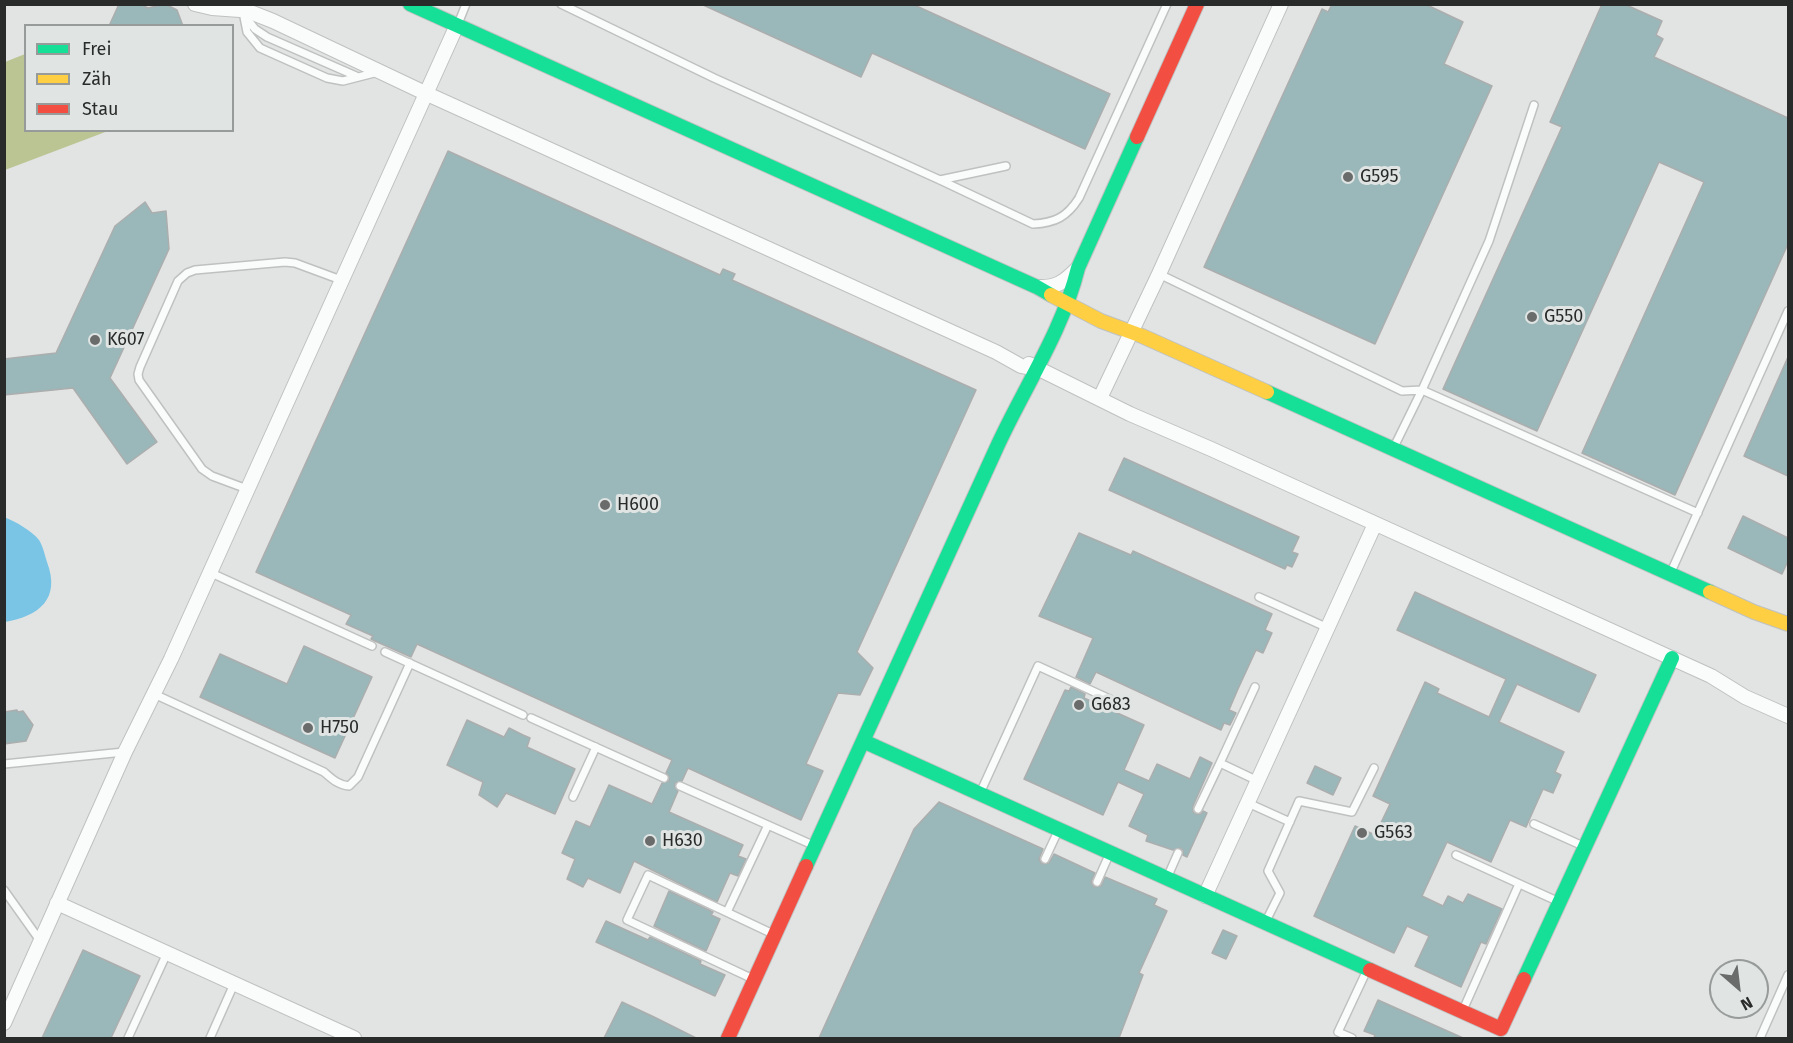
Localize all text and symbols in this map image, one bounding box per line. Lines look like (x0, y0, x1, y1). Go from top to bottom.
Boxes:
legend (24, 24, 234, 132)
text: Frei (82, 38, 112, 60)
text: Zäh (82, 68, 111, 90)
text: Stau (82, 98, 118, 120)
place label: G595 (1360, 166, 1399, 188)
marker: G595 (1341, 170, 1355, 184)
place label: G550 (1544, 306, 1583, 328)
marker: G550 (1525, 310, 1539, 324)
place label: K607 (107, 329, 145, 351)
marker: K607 (88, 333, 102, 347)
place label: H600 (617, 494, 659, 516)
marker: H600 (598, 498, 612, 512)
place label: G683 (1091, 694, 1131, 716)
marker: G683 (1072, 698, 1086, 712)
place label: H750 (320, 717, 359, 739)
marker: H750 (301, 721, 315, 735)
place label: G563 (1374, 822, 1413, 844)
marker: G563 (1355, 826, 1369, 840)
place label: H630 (662, 830, 703, 852)
marker: H630 (643, 834, 657, 848)
north arrow (1709, 959, 1769, 1019)
text: N (1738, 993, 1756, 1014)

